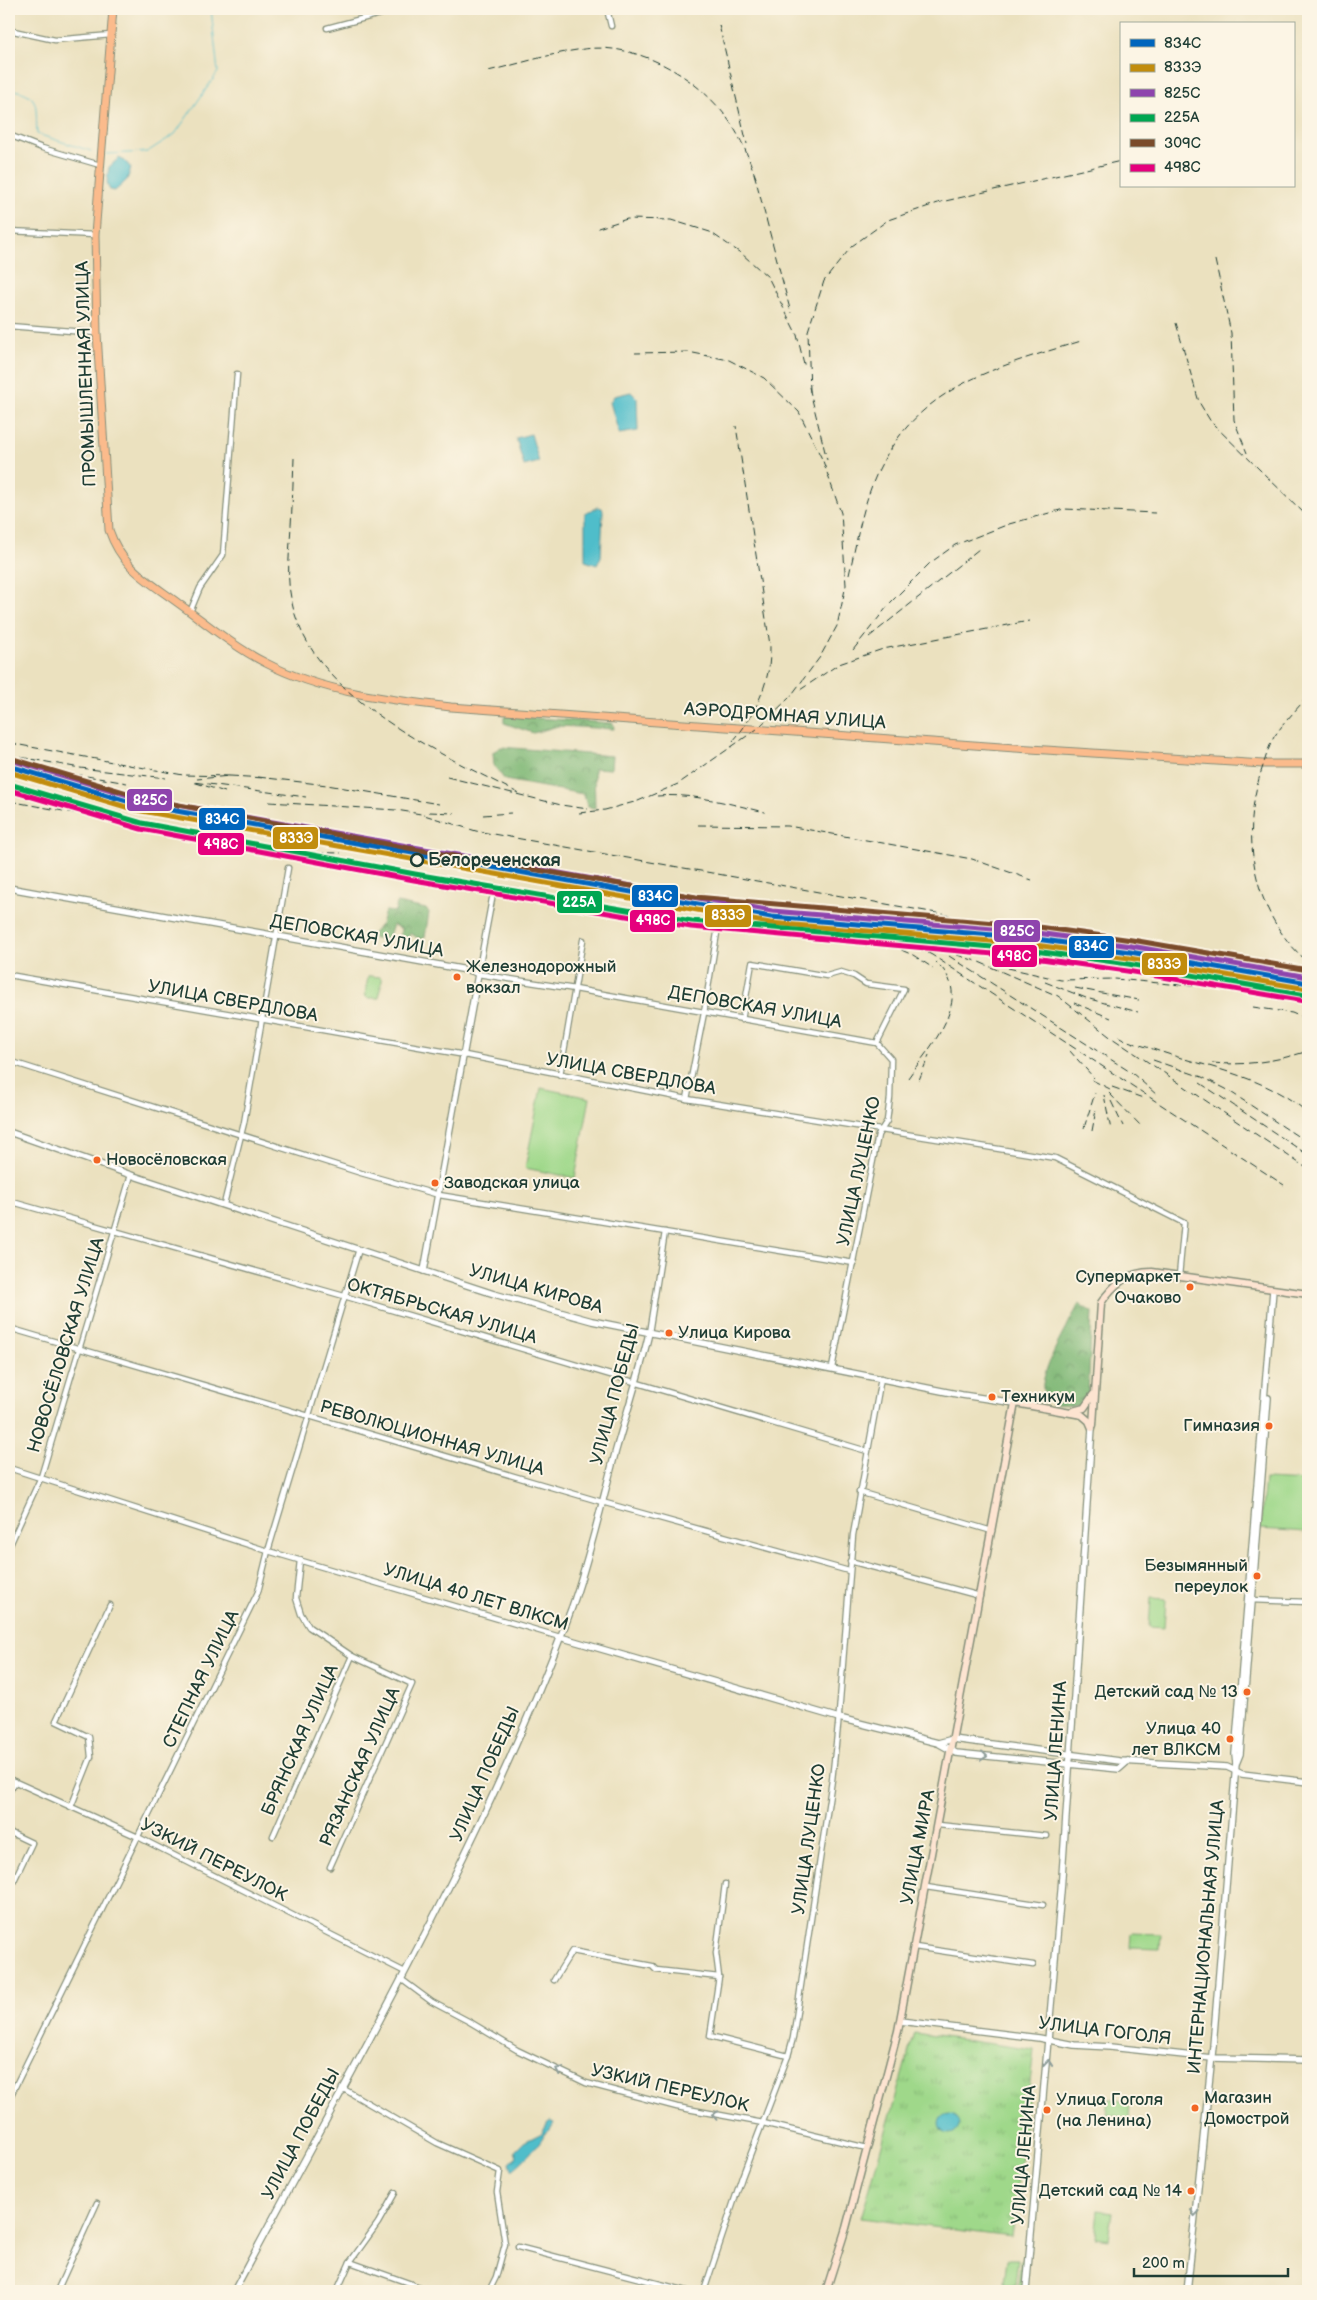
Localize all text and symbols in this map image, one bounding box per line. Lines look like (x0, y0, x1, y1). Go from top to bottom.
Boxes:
legend (1120, 22, 1294, 188)
text: 834С (1164, 34, 1201, 53)
text: 833Э (1164, 58, 1201, 77)
text: 825С (1164, 84, 1200, 103)
text: 225А (1164, 108, 1200, 127)
text: 309С (1164, 134, 1201, 153)
text: 498С (1164, 158, 1201, 177)
street label: ПРОМЫШЛЕННАЯ УЛИЦА (72, 261, 100, 487)
street label: АЭРОДРОМНАЯ УЛИЦА (683, 698, 887, 734)
line badge: 825С (126, 788, 173, 812)
text: 825С (133, 792, 168, 809)
line badge: 834С (198, 807, 246, 831)
text: 834С (205, 811, 240, 828)
line badge: 833Э (272, 826, 319, 850)
text: 833Э (279, 830, 313, 847)
line badge: 498С (197, 832, 245, 856)
text: 498С (204, 836, 239, 853)
place label: Белореченская (428, 850, 561, 871)
marker: Белореченская (410, 853, 424, 867)
line badge: 834С (631, 884, 679, 908)
text: 834С (638, 888, 673, 905)
line badge: 225А (556, 890, 603, 914)
text: 225А (562, 894, 596, 911)
line badge: 833Э (704, 904, 752, 928)
text: 833Э (711, 907, 745, 924)
line badge: 498С (629, 909, 676, 933)
street label: ДЕПОВСКАЯ УЛИЦА (269, 910, 445, 962)
text: 498С (636, 912, 671, 929)
line badge: 825С (993, 919, 1041, 943)
text: 825С (1000, 923, 1035, 940)
line badge: 834С (1068, 935, 1115, 959)
text: 834С (1074, 938, 1109, 955)
line badge: 498С (991, 944, 1038, 968)
text: 498С (997, 948, 1032, 965)
line badge: 833Э (1141, 952, 1188, 976)
text: 833Э (1147, 956, 1181, 973)
place label: Железнодорожный вокзал (466, 957, 616, 998)
marker: Железнодорожный вокзал (452, 972, 462, 982)
street label: УЛИЦА СВЕРДЛОВА (146, 976, 320, 1026)
street label: ДЕПОВСКАЯ УЛИЦА (667, 981, 843, 1033)
street label: УЛИЦА СВЕРДЛОВА (544, 1049, 718, 1099)
street label: УЛИЦА ЛУЦЕНКО (833, 1094, 885, 1248)
place label: Новосёловская (106, 1150, 227, 1170)
marker: Новосёловская (92, 1155, 102, 1165)
place label: Заводская улица (444, 1173, 580, 1193)
marker: Заводская улица (430, 1178, 440, 1188)
street label: НОВОСЁЛОВСКАЯ УЛИЦА (22, 1234, 109, 1455)
street label: УЛИЦА КИРОВА (467, 1260, 605, 1318)
place label: Супермаркет Очаково (1075, 1267, 1181, 1308)
street label: ОКТЯБРЬСКАЯ УЛИЦА (345, 1274, 540, 1348)
marker: Супермаркет Очаково (1185, 1282, 1195, 1292)
street label: УЛИЦА ПОБЕДЫ (586, 1321, 644, 1467)
place label: Улица Кирова (678, 1323, 791, 1343)
marker: Улица Кирова (664, 1328, 674, 1338)
place label: Техникум (1001, 1387, 1075, 1407)
marker: Техникум (987, 1392, 997, 1402)
street label: РЕВОЛЮЦИОННАЯ УЛИЦА (317, 1396, 547, 1480)
place label: Гимназия (1183, 1416, 1260, 1436)
marker: Гимназия (1264, 1421, 1274, 1431)
place label: Безымянный переулок (1145, 1556, 1248, 1597)
street label: УЛИЦА 40 ЛЕТ ВЛКСМ (381, 1559, 571, 1635)
marker: Безымянный переулок (1252, 1571, 1262, 1581)
street label: СТЕПНАЯ УЛИЦА (159, 1607, 244, 1751)
street label: БРЯНСКАЯ УЛИЦА (257, 1661, 343, 1819)
street label: УЛИЦА ЛЕНИНА (1041, 1680, 1071, 1822)
place label: Детский сад № 13 (1095, 1682, 1238, 1702)
street label: РЯЗАНСКАЯ УЛИЦА (315, 1684, 405, 1850)
marker: Детский сад № 13 (1242, 1687, 1252, 1697)
street label: УЛИЦА ПОБЕДЫ (446, 1703, 524, 1845)
place label: Улица 40 лет ВЛКСМ (1131, 1719, 1221, 1760)
marker: Улица 40 лет ВЛКСМ (1225, 1734, 1235, 1744)
one-way arrow (980, 1750, 988, 1761)
street label: УЛИЦА ЛУЦЕНКО (788, 1762, 830, 1916)
street label: УЛИЦА МИРА (897, 1788, 939, 1906)
street label: ИНТЕРНАЦИОНАЛЬНАЯ УЛИЦА (1184, 1799, 1228, 2075)
street label: УЗКИЙ ПЕРЕУЛОК (137, 1814, 291, 1906)
street label: УЛИЦА ГОГОЛЯ (1037, 2012, 1173, 2050)
one-way arrow (1042, 2058, 1053, 2066)
street label: УЗКИЙ ПЕРЕУЛОК (589, 2060, 751, 2116)
street label: УЛИЦА ПОБЕДЫ (258, 2065, 344, 2203)
one-way arrow (555, 2066, 564, 2077)
street label: УЛИЦА ЛЕНИНА (1007, 2084, 1041, 2226)
place label: Магазин Домострой (1204, 2088, 1289, 2129)
place label: Улица Гоголя (на Ленина) (1056, 2090, 1163, 2131)
marker: Магазин Домострой (1190, 2103, 1200, 2113)
marker: Улица Гоголя (на Ленина) (1042, 2105, 1052, 2115)
one-way arrow (710, 2110, 719, 2121)
place label: Детский сад № 14 (1039, 2181, 1183, 2201)
marker: Детский сад № 14 (1186, 2186, 1196, 2196)
one-way arrow (1190, 2209, 1201, 2217)
scale bar (1134, 2245, 1288, 2277)
text: 200 m (1142, 2254, 1185, 2273)

